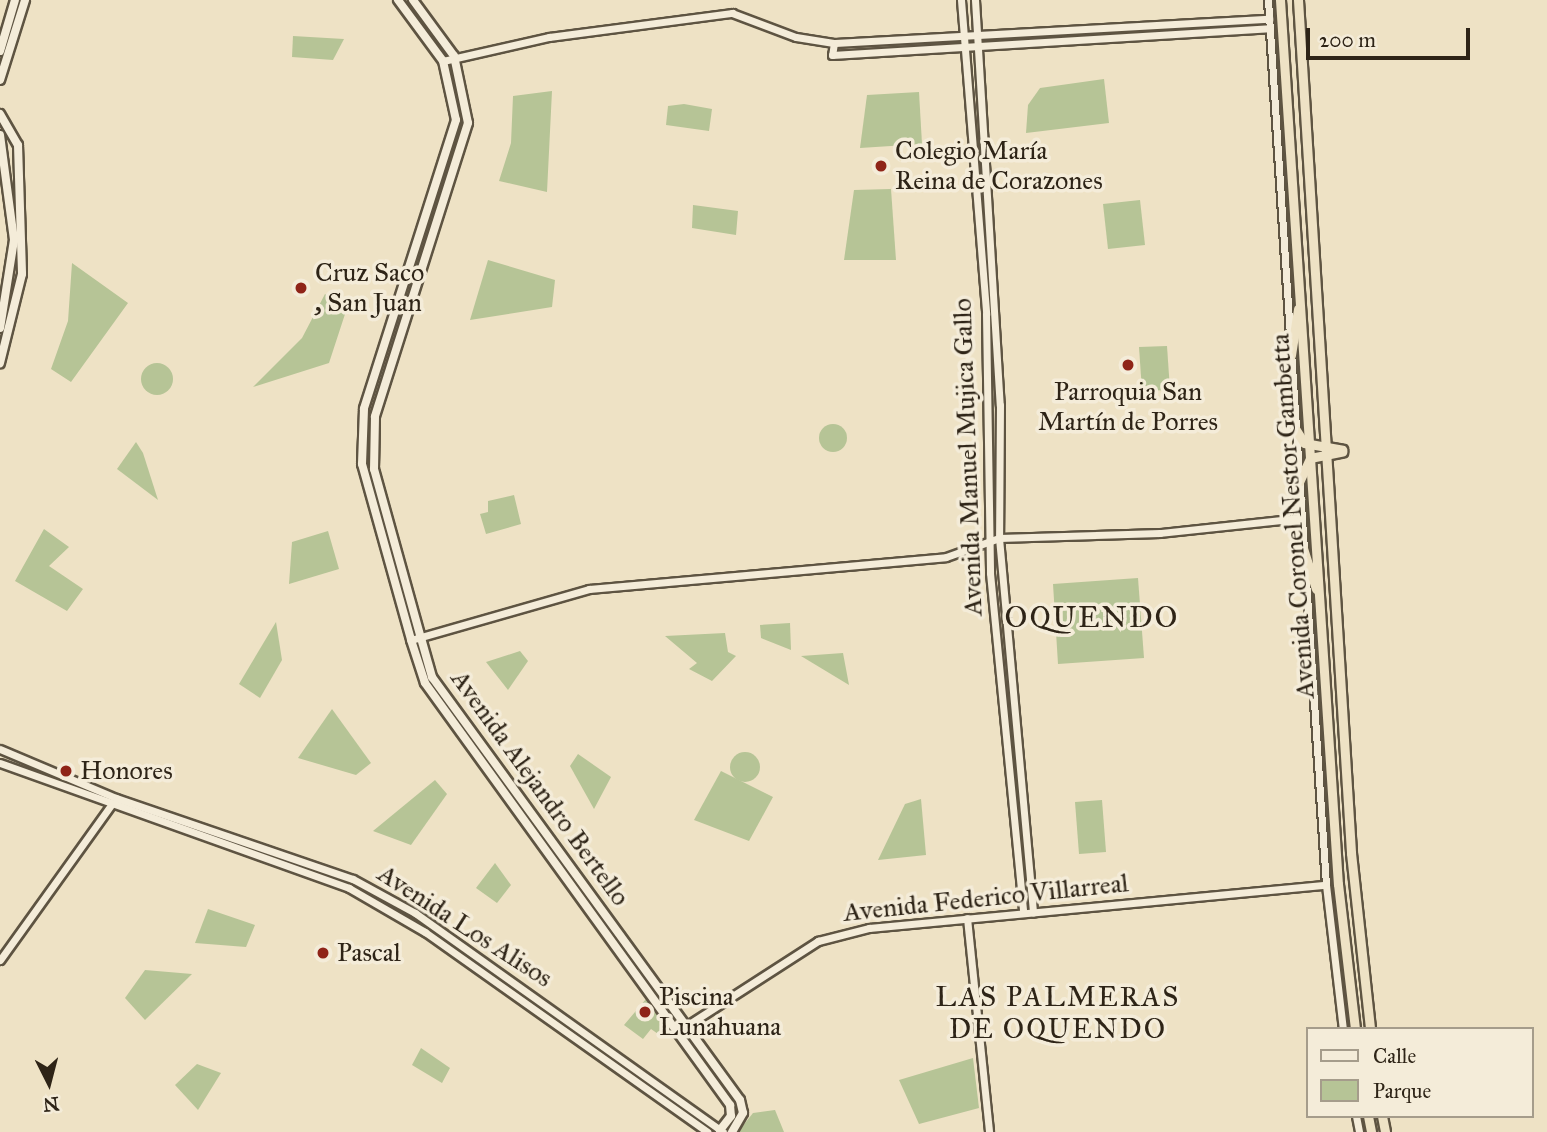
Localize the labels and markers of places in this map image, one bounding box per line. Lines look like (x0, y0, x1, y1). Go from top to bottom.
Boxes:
place label: Colegio María Reina de Corazones (895, 135, 1103, 196)
marker: Colegio María Reina de Corazones (873, 158, 889, 174)
place label: Cruz Saco , San Juan (315, 257, 424, 318)
marker: Cruz Saco , San Juan (293, 280, 309, 296)
marker: Parroquia San Martín de Porres (1120, 357, 1136, 373)
place label: Parroquia San Martín de Porres (1038, 376, 1218, 438)
place label: Honores (80, 755, 173, 787)
marker: Honores (58, 763, 74, 779)
place label: Pascal (337, 937, 401, 969)
marker: Pascal (315, 945, 331, 961)
place label: Piscina Lunahuana (659, 981, 781, 1042)
marker: Piscina Lunahuana (637, 1004, 653, 1020)

